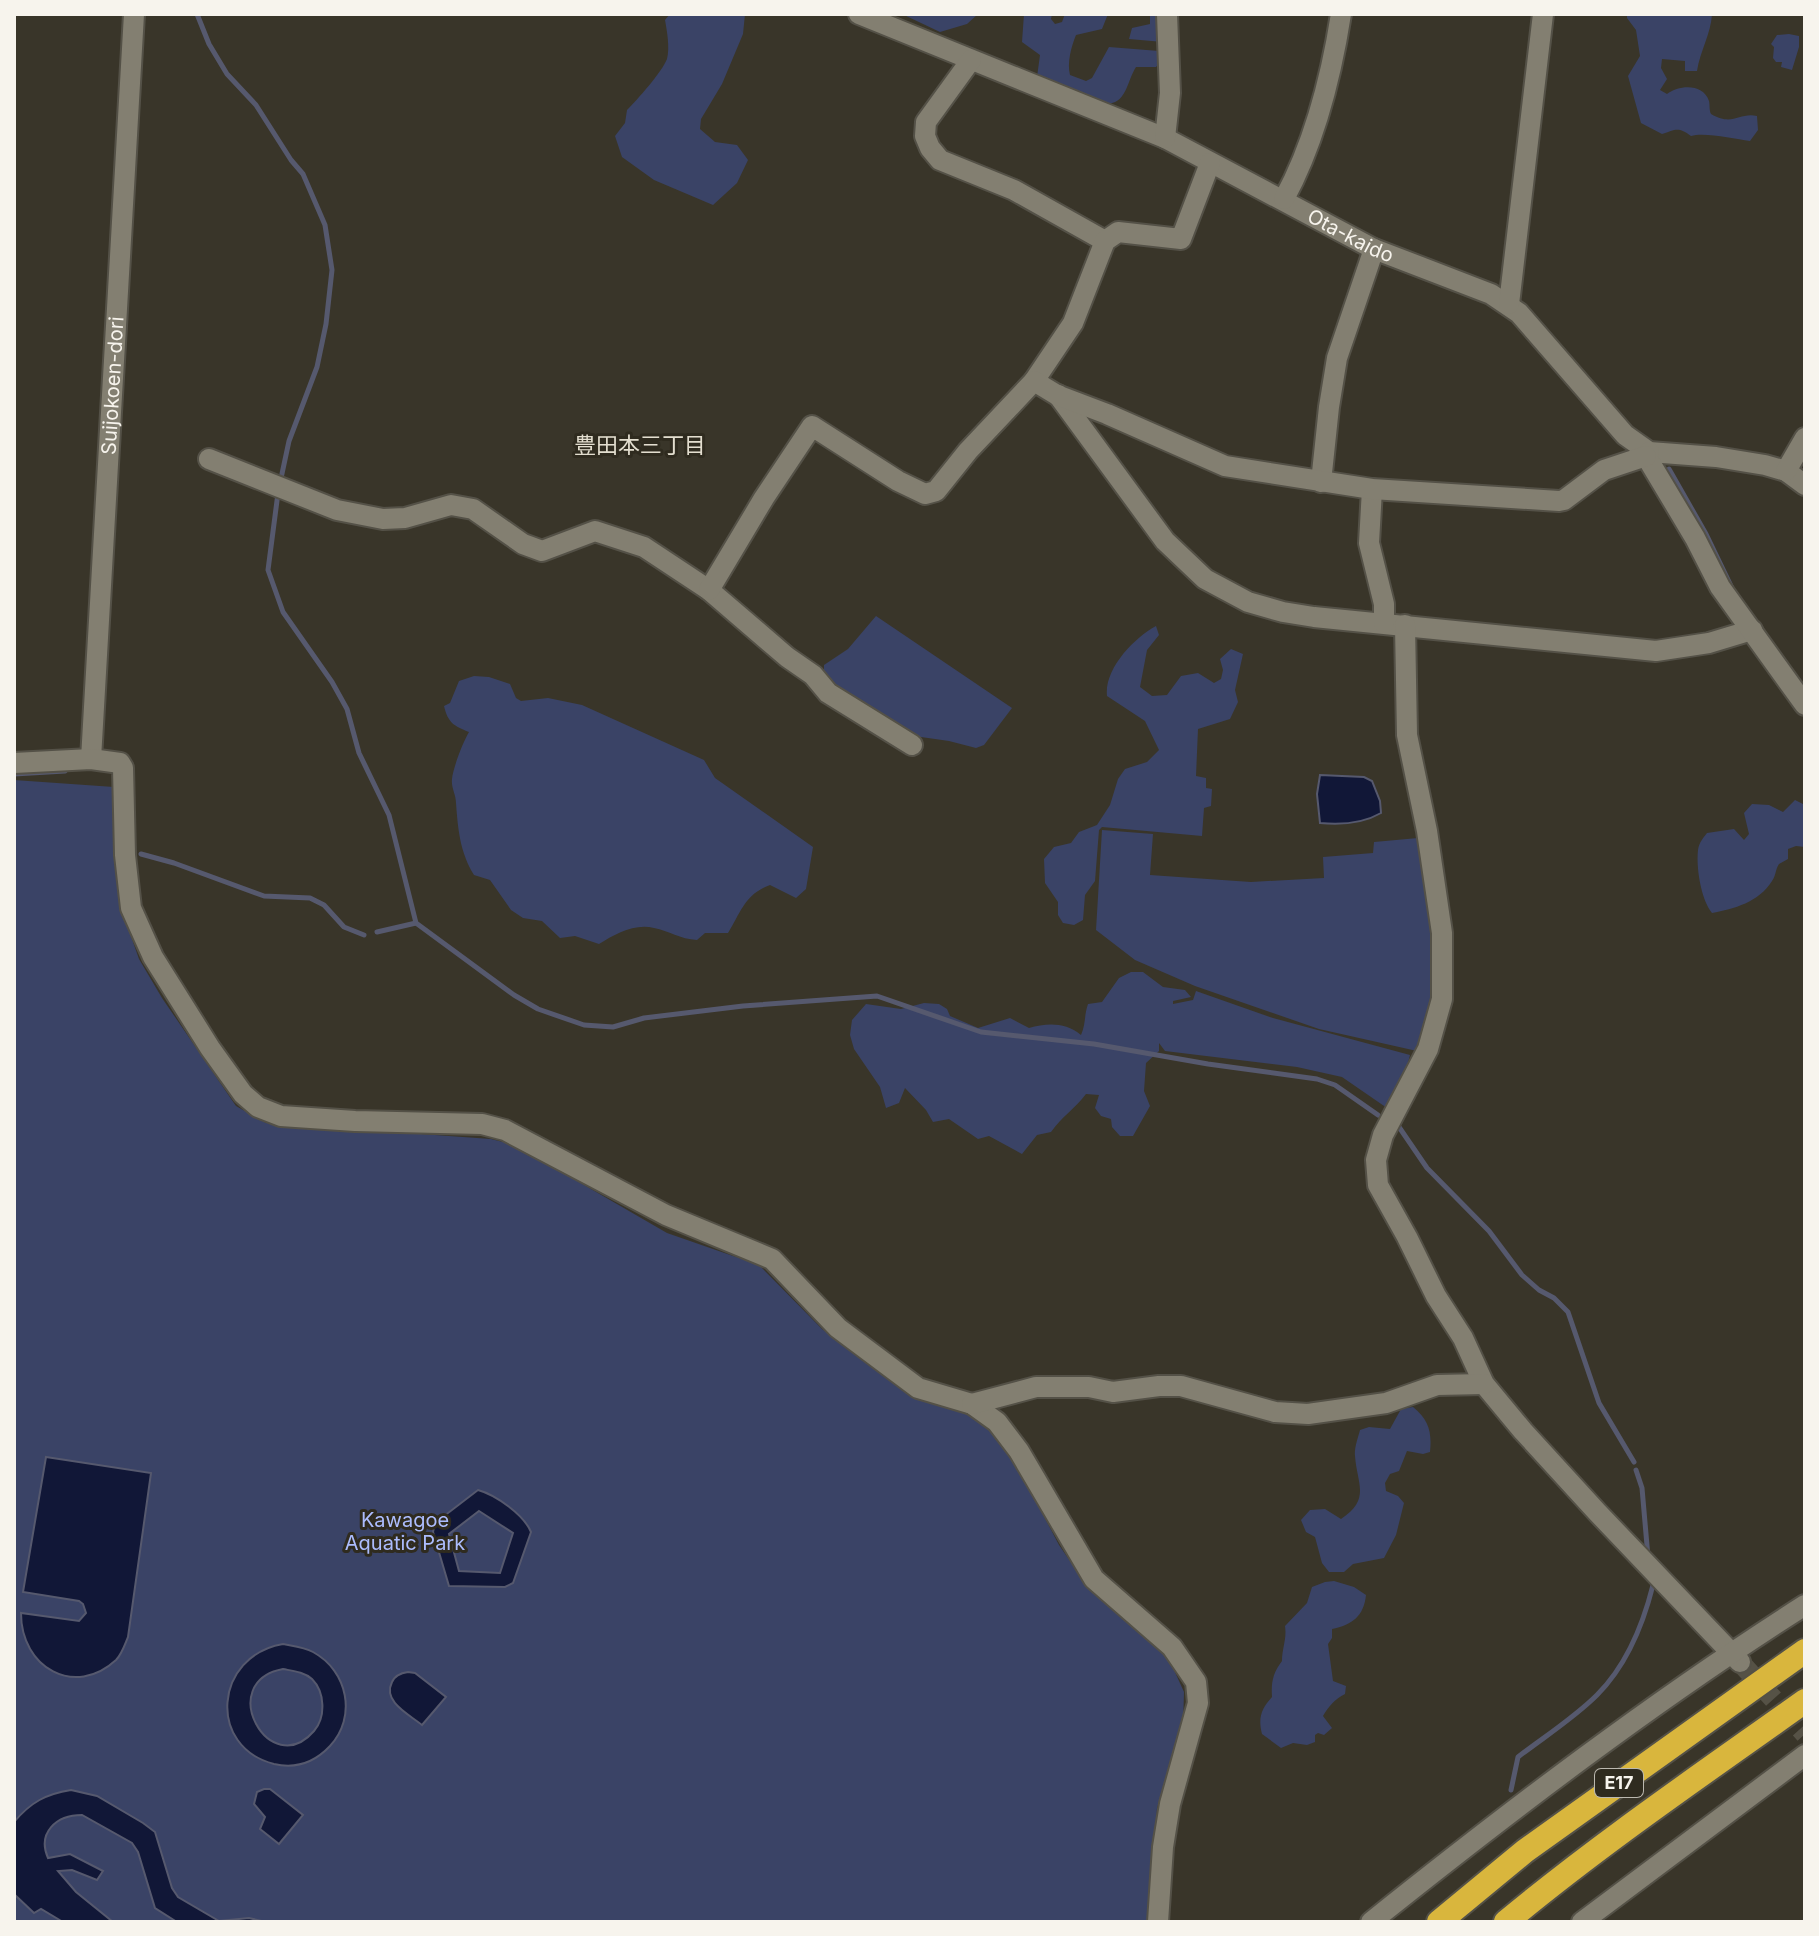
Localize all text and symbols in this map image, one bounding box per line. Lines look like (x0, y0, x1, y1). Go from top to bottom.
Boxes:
street label: Ota-kaido (1303, 204, 1397, 267)
street label: Suijokoen-dori (97, 316, 129, 455)
district label: 豊田本三丁目 (574, 432, 706, 458)
park label: Kawagoe Aquatic Park (345, 1508, 465, 1555)
road number: E17 (1595, 1769, 1643, 1797)

